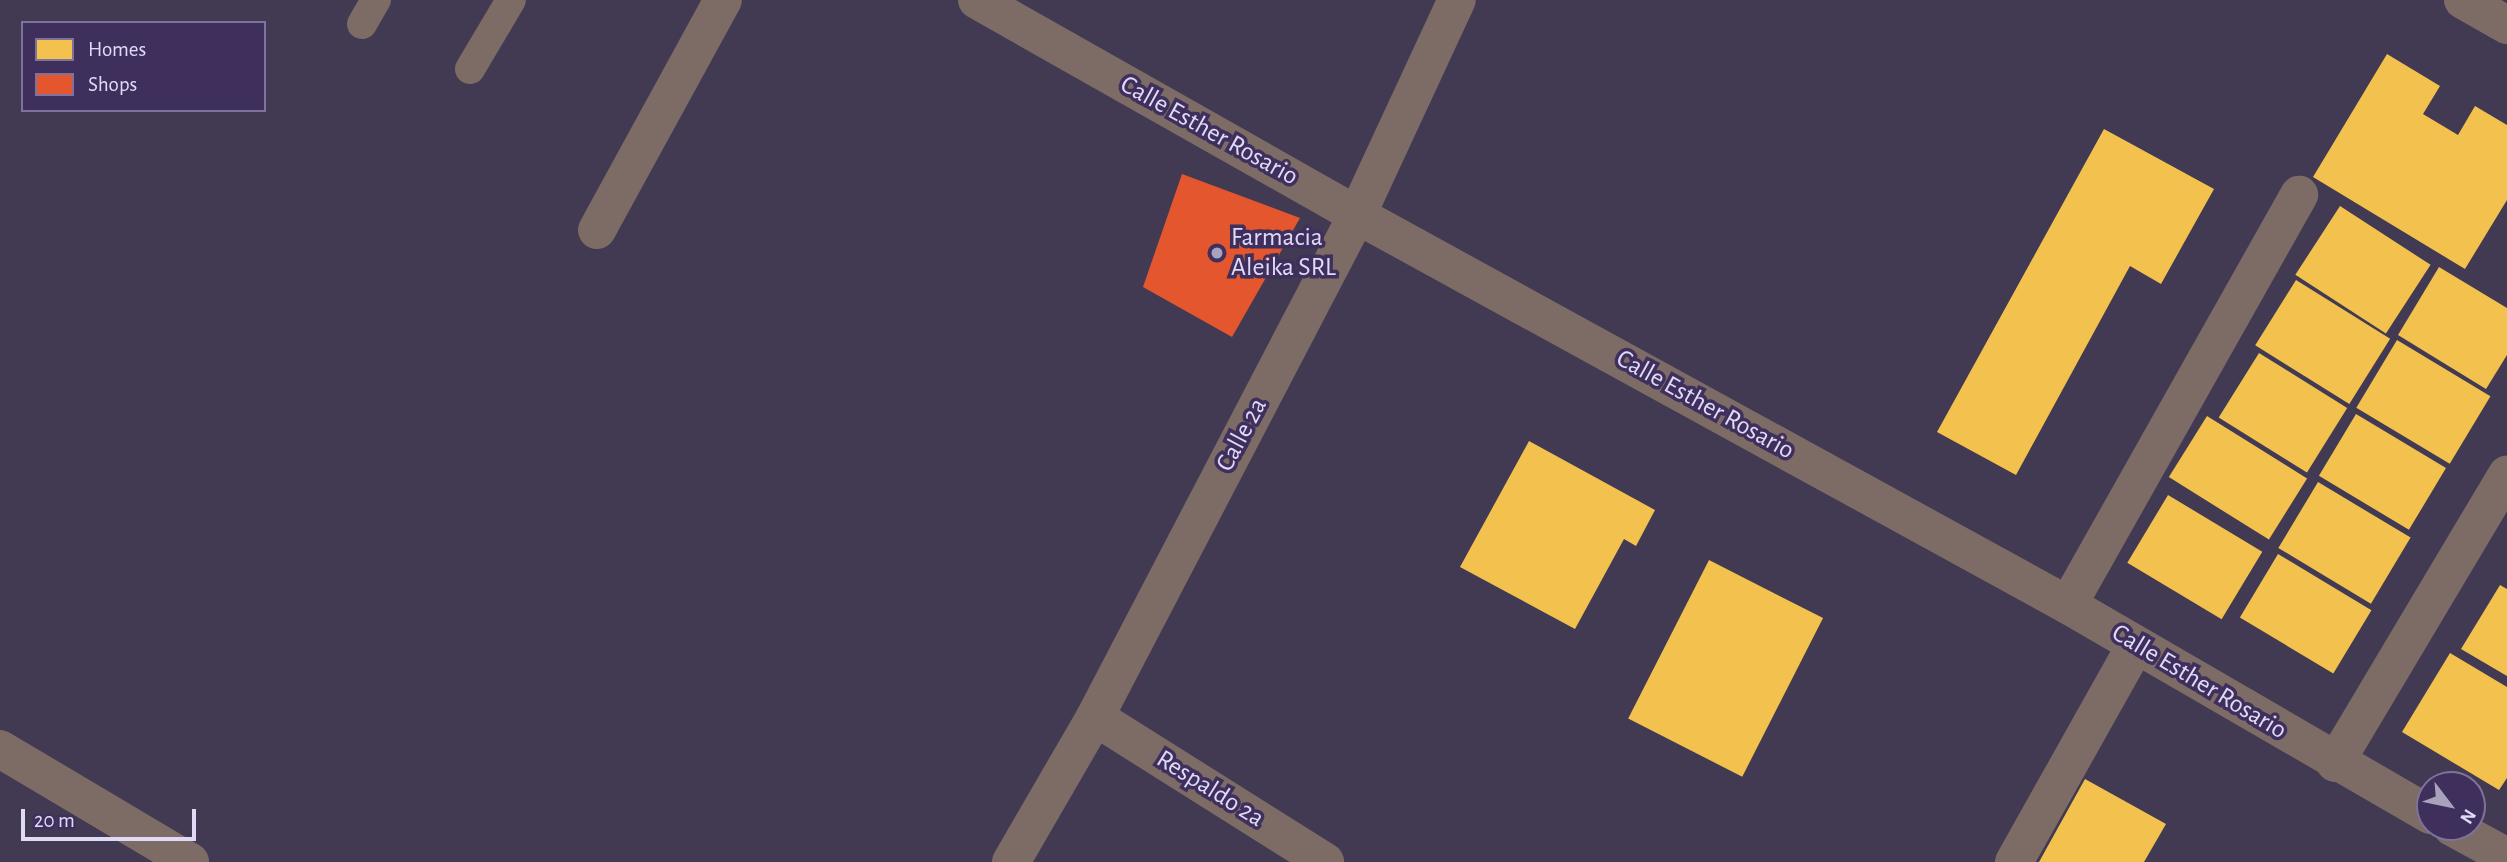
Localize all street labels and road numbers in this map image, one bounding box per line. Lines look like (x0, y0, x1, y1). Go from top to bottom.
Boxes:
street label: Calle Esther Rosario (1115, 69, 1303, 193)
street label: Calle Esther Rosario (1611, 343, 1799, 467)
street label: Calle 2a (1210, 393, 1274, 477)
street label: Calle Esther Rosario (2106, 618, 2292, 746)
street label: Respaldo 2a (1150, 744, 1270, 834)

